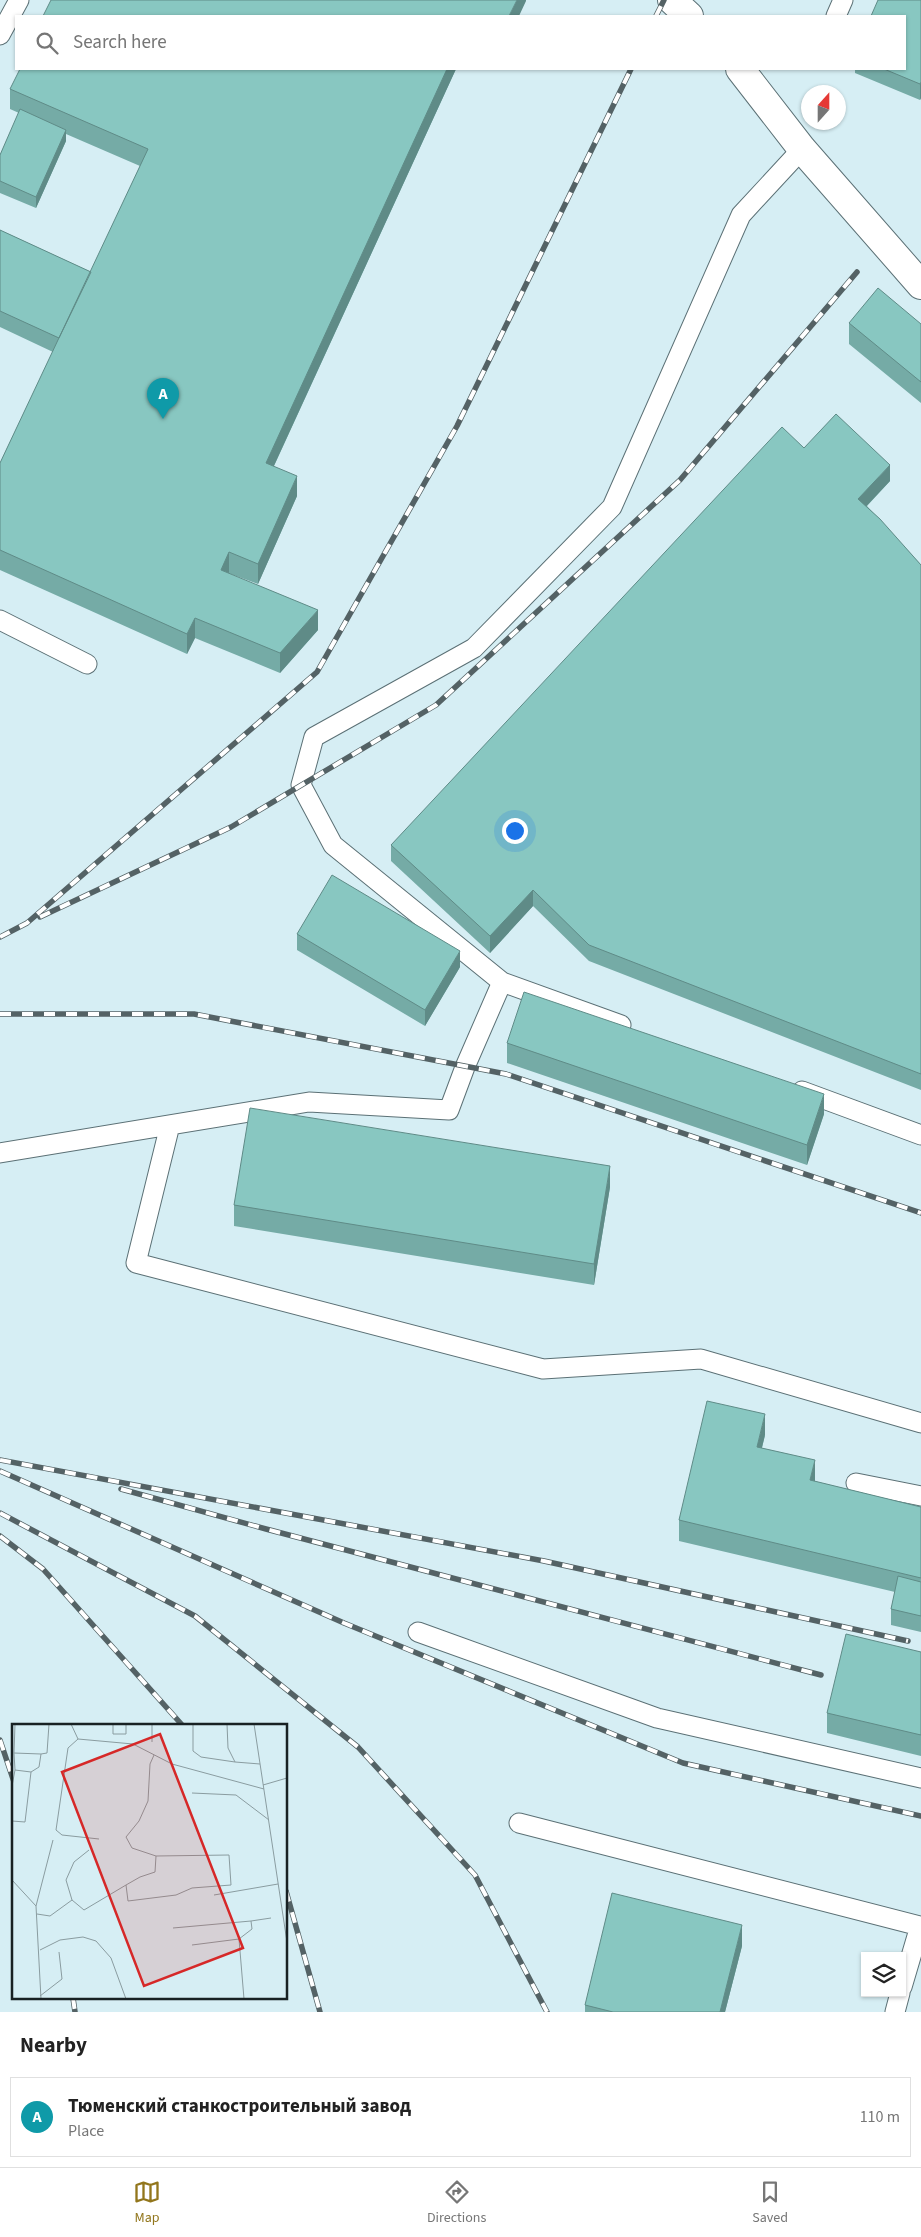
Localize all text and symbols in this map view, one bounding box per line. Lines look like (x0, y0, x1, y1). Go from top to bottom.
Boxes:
search box (15, 15, 906, 70)
icon: search (33, 29, 61, 57)
text: Search here (73, 29, 167, 56)
north arrow (801, 85, 846, 130)
pin: A (147, 378, 179, 419)
your location (502, 818, 528, 844)
inset map (12, 1724, 288, 2000)
map controls (861, 1952, 906, 1997)
button: layers (861, 1952, 906, 1997)
text: Nearby (20, 2030, 87, 2060)
text: Тюменский станкостроительный завод (68, 2093, 411, 2120)
text: A (32, 2106, 42, 2128)
text: 110 m (860, 2106, 900, 2128)
text: Place (68, 2120, 104, 2142)
tab: Map (133, 2178, 161, 2228)
tab: Directions (427, 2178, 486, 2228)
tab: Saved (752, 2178, 788, 2228)

